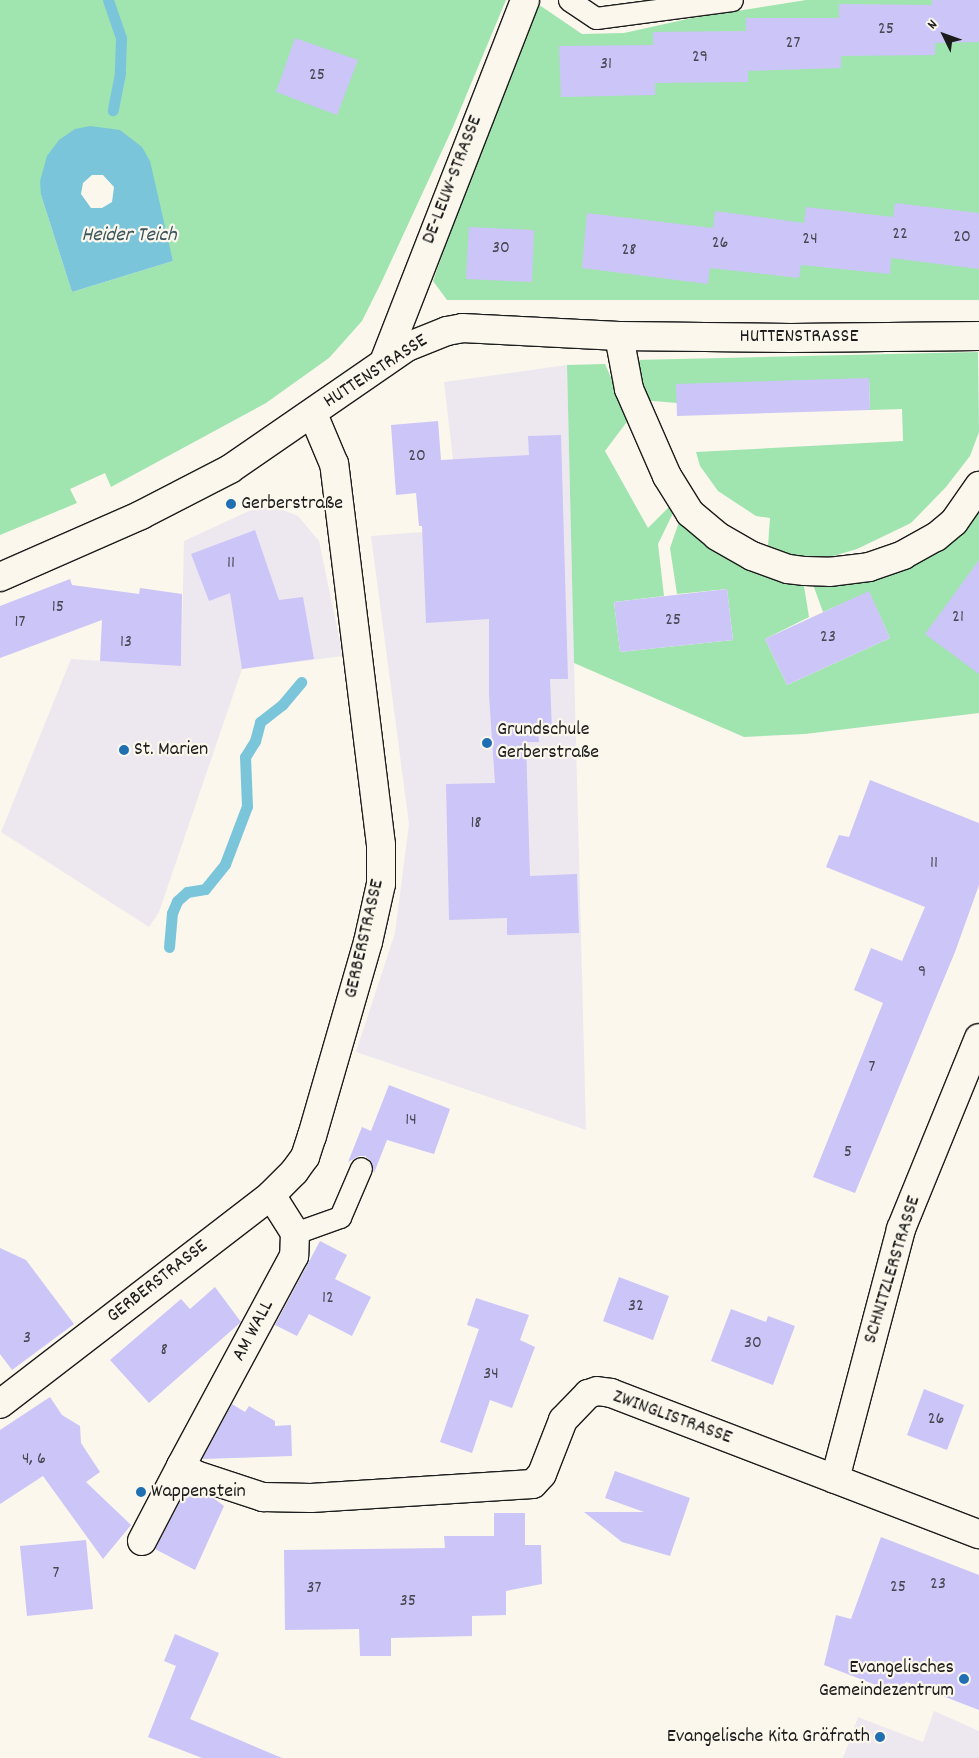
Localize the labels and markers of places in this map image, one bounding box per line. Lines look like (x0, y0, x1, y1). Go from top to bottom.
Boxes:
place label: Gerberstraße (241, 492, 343, 516)
marker: Gerberstraße (225, 498, 237, 510)
place label: Grundschule Gerberstraße (497, 719, 599, 766)
marker: Grundschule Gerberstraße (481, 737, 493, 749)
place label: St. Marien (134, 738, 208, 762)
marker: St. Marien (118, 744, 130, 756)
place label: Wappenstein (151, 1480, 246, 1504)
marker: Wappenstein (135, 1486, 147, 1498)
place label: Evangelisches Gemeindezentrum (819, 1656, 954, 1703)
marker: Evangelisches Gemeindezentrum (958, 1673, 970, 1685)
place label: Evangelische Kita Gräfrath (667, 1725, 870, 1749)
marker: Evangelische Kita Gräfrath (874, 1731, 886, 1743)

